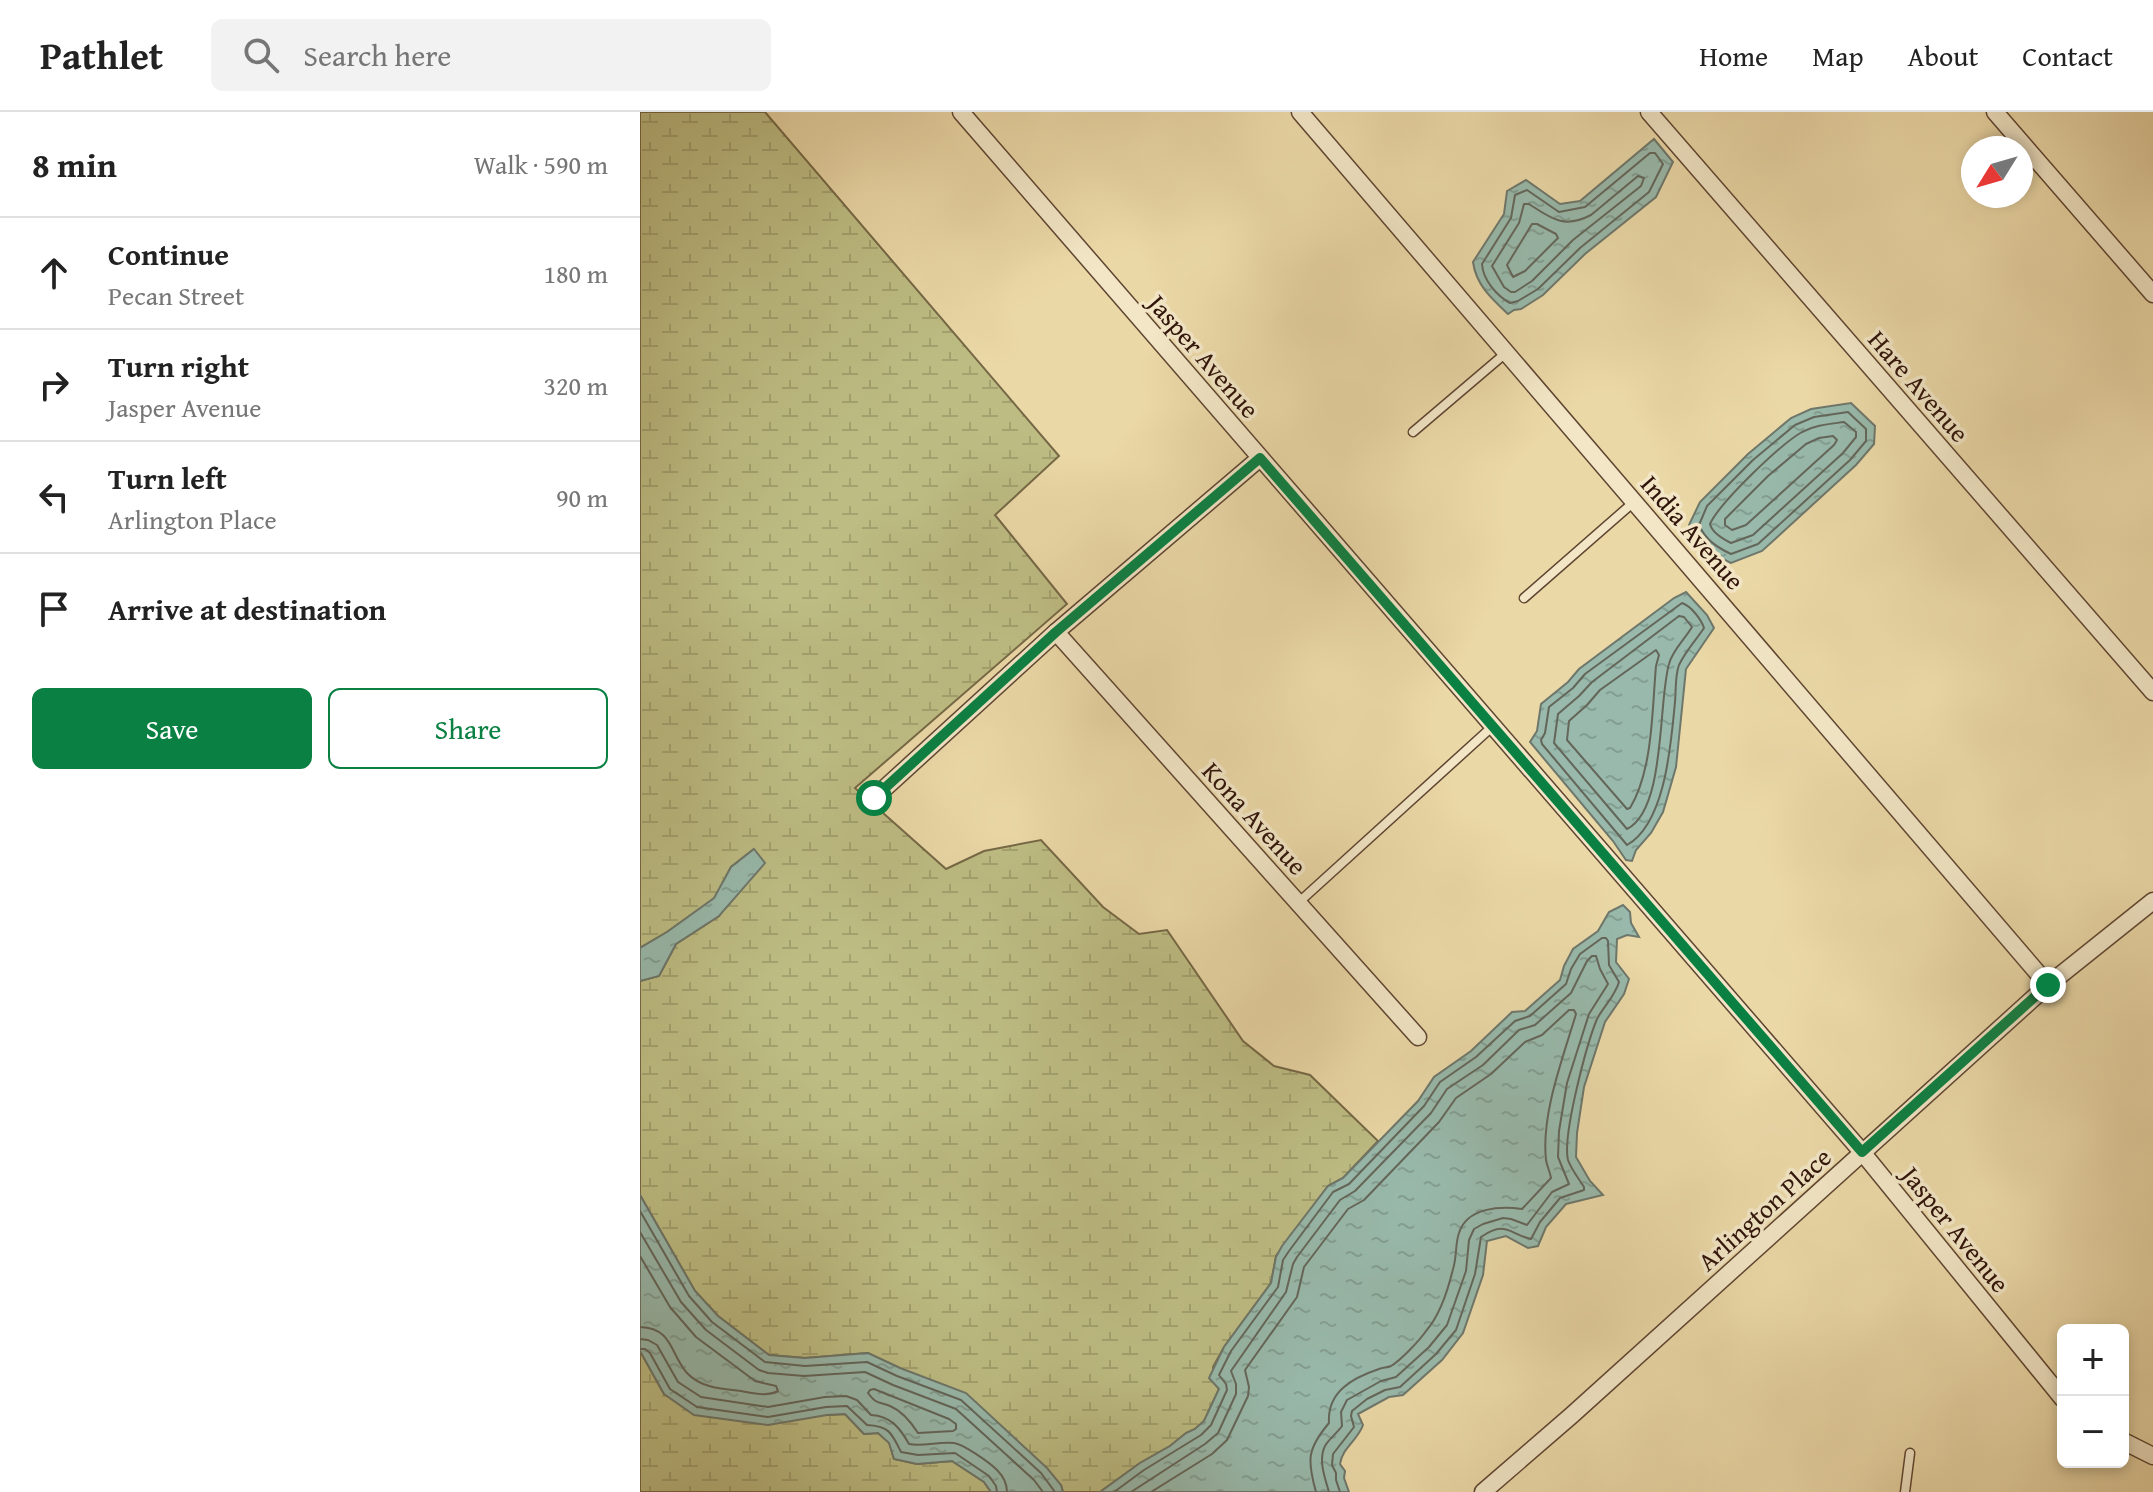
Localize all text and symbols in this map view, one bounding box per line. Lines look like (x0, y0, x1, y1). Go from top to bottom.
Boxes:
search box (211, 19, 771, 91)
text: Pathlet (40, 27, 163, 83)
icon: search (239, 33, 283, 77)
text: Search here (303, 33, 451, 77)
text: Home (1699, 35, 1768, 76)
text: Map (1812, 35, 1864, 76)
text: About (1908, 35, 1978, 76)
text: Contact (2022, 35, 2113, 76)
north arrow (1961, 136, 2033, 208)
text: 8 min (32, 140, 117, 189)
text: Walk · 590 m (474, 145, 608, 184)
text: Continue (108, 232, 229, 276)
icon: ahead (32, 251, 76, 295)
text: 180 m (543, 254, 608, 293)
text: Pecan Street (108, 276, 244, 315)
street label: Jasper Avenue (1137, 283, 1269, 427)
street label: Hare Avenue (1859, 321, 1979, 451)
text: Turn right (108, 344, 249, 388)
icon: right (32, 363, 76, 407)
text: 320 m (543, 366, 608, 405)
text: Jasper Avenue (108, 388, 261, 427)
text: Turn left (108, 456, 227, 500)
street label: India Avenue (1632, 466, 1754, 598)
icon: left (32, 475, 76, 519)
text: 90 m (556, 478, 608, 517)
text: Arlington Place (108, 500, 277, 539)
icon: arrive (32, 587, 76, 631)
text: Arrive at destination (108, 587, 386, 631)
button: Save (32, 688, 312, 769)
button: Share (328, 688, 608, 769)
street label: Kona Avenue (1193, 752, 1317, 884)
route start (856, 780, 892, 816)
route end (2030, 967, 2066, 1003)
street label: Arlington Place (1688, 1138, 1840, 1280)
street label: Jasper Avenue (1891, 1155, 2019, 1301)
map controls (2057, 1324, 2129, 1468)
button: + (2057, 1324, 2129, 1396)
button: − (2057, 1396, 2129, 1468)

